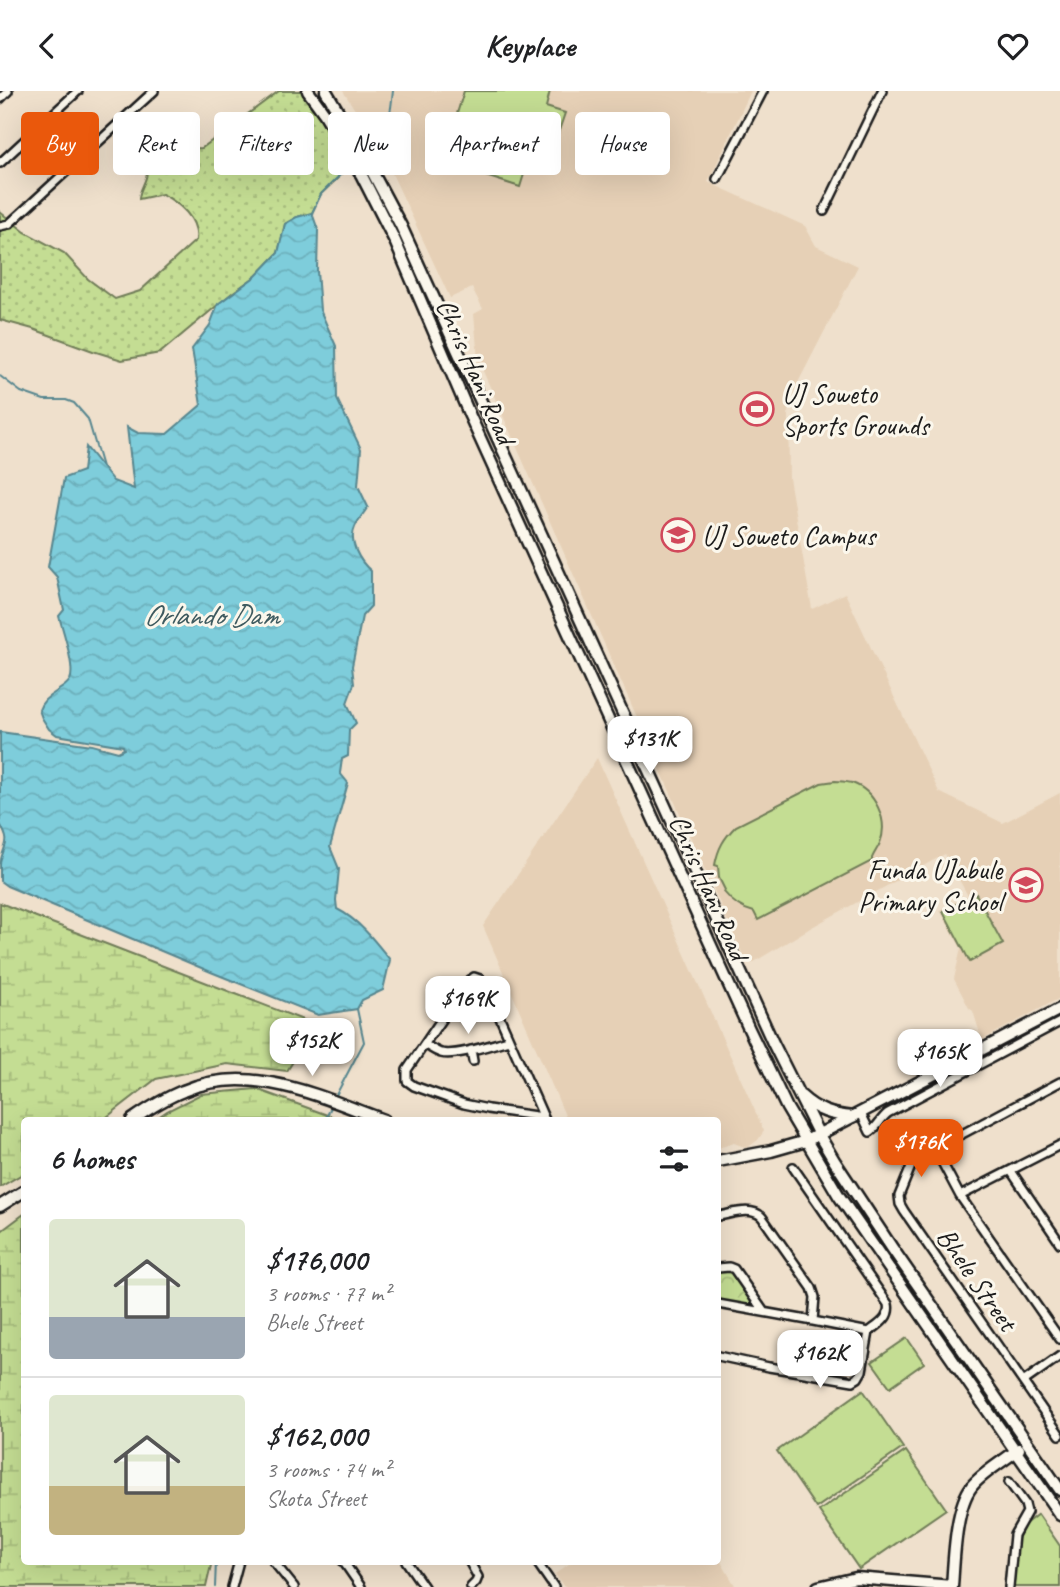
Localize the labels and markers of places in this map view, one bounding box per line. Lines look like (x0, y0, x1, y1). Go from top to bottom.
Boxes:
place label: UJ Soweto Sports Grounds (782, 376, 931, 443)
sports icon: UJ Soweto Sports Grounds (738, 390, 776, 428)
school or university icon: UJ Soweto Campus (659, 516, 697, 554)
place label: UJ Soweto Campus (702, 518, 878, 553)
pin: $131K (601, 717, 699, 776)
place label: Funda UJabule Primary School (858, 852, 1007, 919)
school or university icon: Funda UJabule Primary School (1007, 866, 1045, 904)
pin: $169K (419, 977, 517, 1036)
pin: $152K (263, 1019, 361, 1078)
pin: $165K (891, 1030, 989, 1089)
pin: $176K (872, 1119, 970, 1179)
pin: $162K (771, 1331, 869, 1390)

